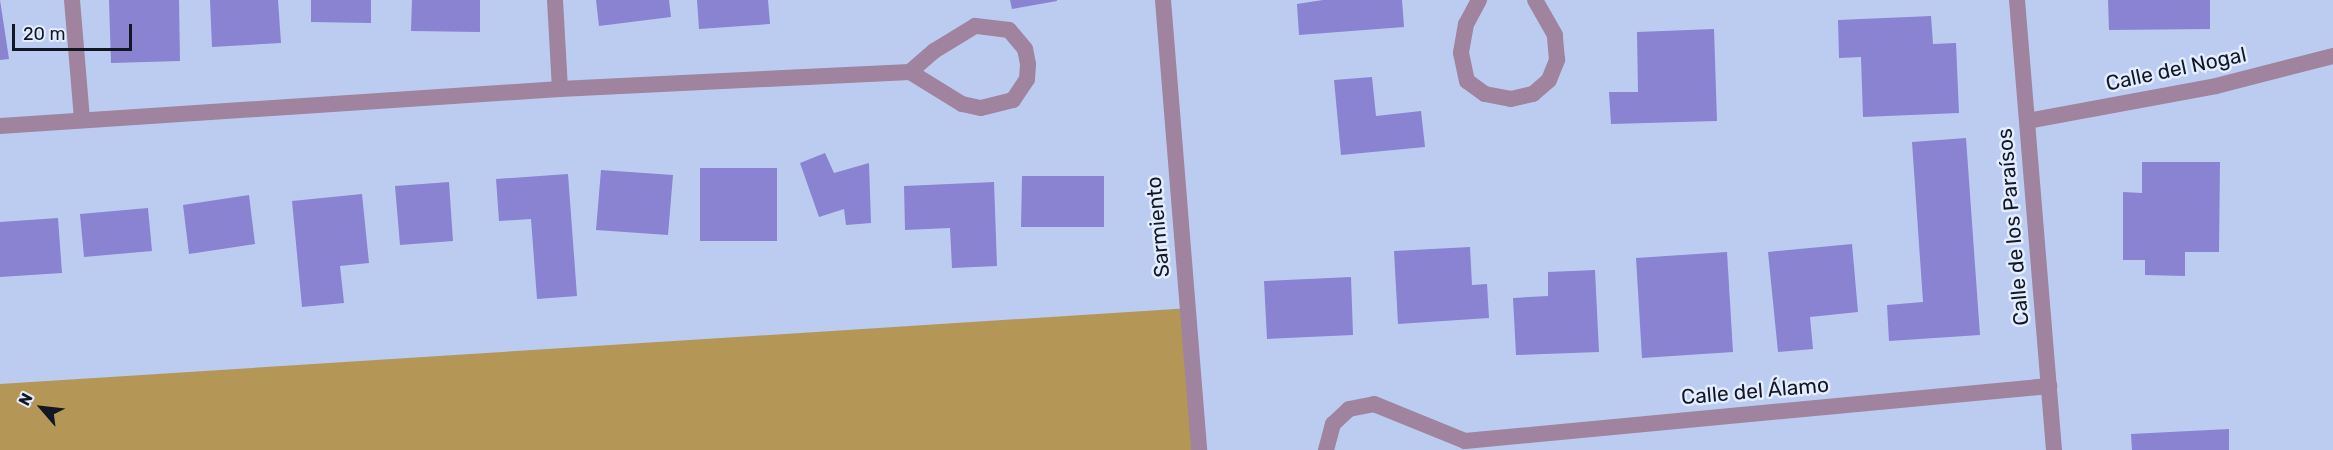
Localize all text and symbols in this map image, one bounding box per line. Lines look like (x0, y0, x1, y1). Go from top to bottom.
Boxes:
scale bar (15, 12, 135, 50)
text: 20 m (23, 23, 65, 45)
street label: Calle del Nogal (2103, 42, 2249, 96)
street label: Calle de los Paraísos (1992, 127, 2034, 327)
street label: Sarmiento (1141, 176, 1175, 278)
street label: Calle del Álamo (1680, 372, 1830, 410)
north arrow (12, 378, 72, 438)
text: N (15, 390, 37, 409)

